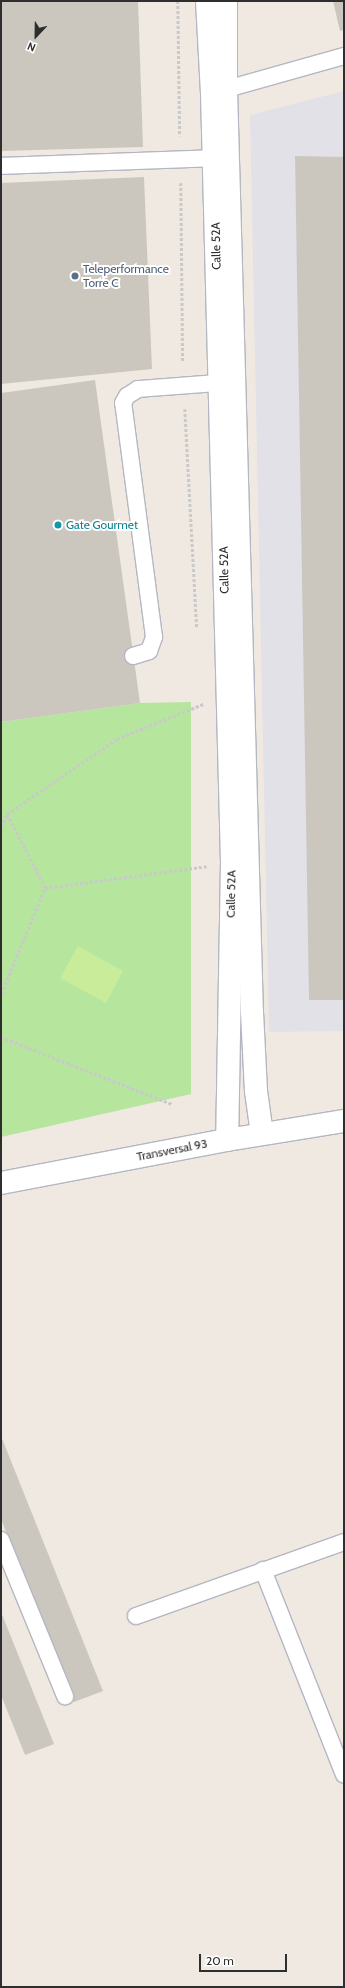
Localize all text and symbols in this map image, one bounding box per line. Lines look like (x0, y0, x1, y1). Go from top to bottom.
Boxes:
north arrow (16, 16, 56, 56)
text: N (25, 39, 38, 55)
street label: Calle 52A (208, 222, 224, 270)
place label: Teleperformance Torre C (83, 262, 169, 290)
marker: Teleperformance Torre C (70, 271, 80, 281)
place label: Gate Gourmet (66, 518, 138, 532)
marker: Gate Gourmet (53, 520, 63, 530)
street label: Calle 52A (216, 546, 232, 594)
street label: Calle 52A (223, 870, 239, 918)
street label: Transversal 93 (135, 1136, 209, 1164)
scale bar (201, 1946, 289, 1972)
text: 20 m (206, 1953, 234, 1968)

